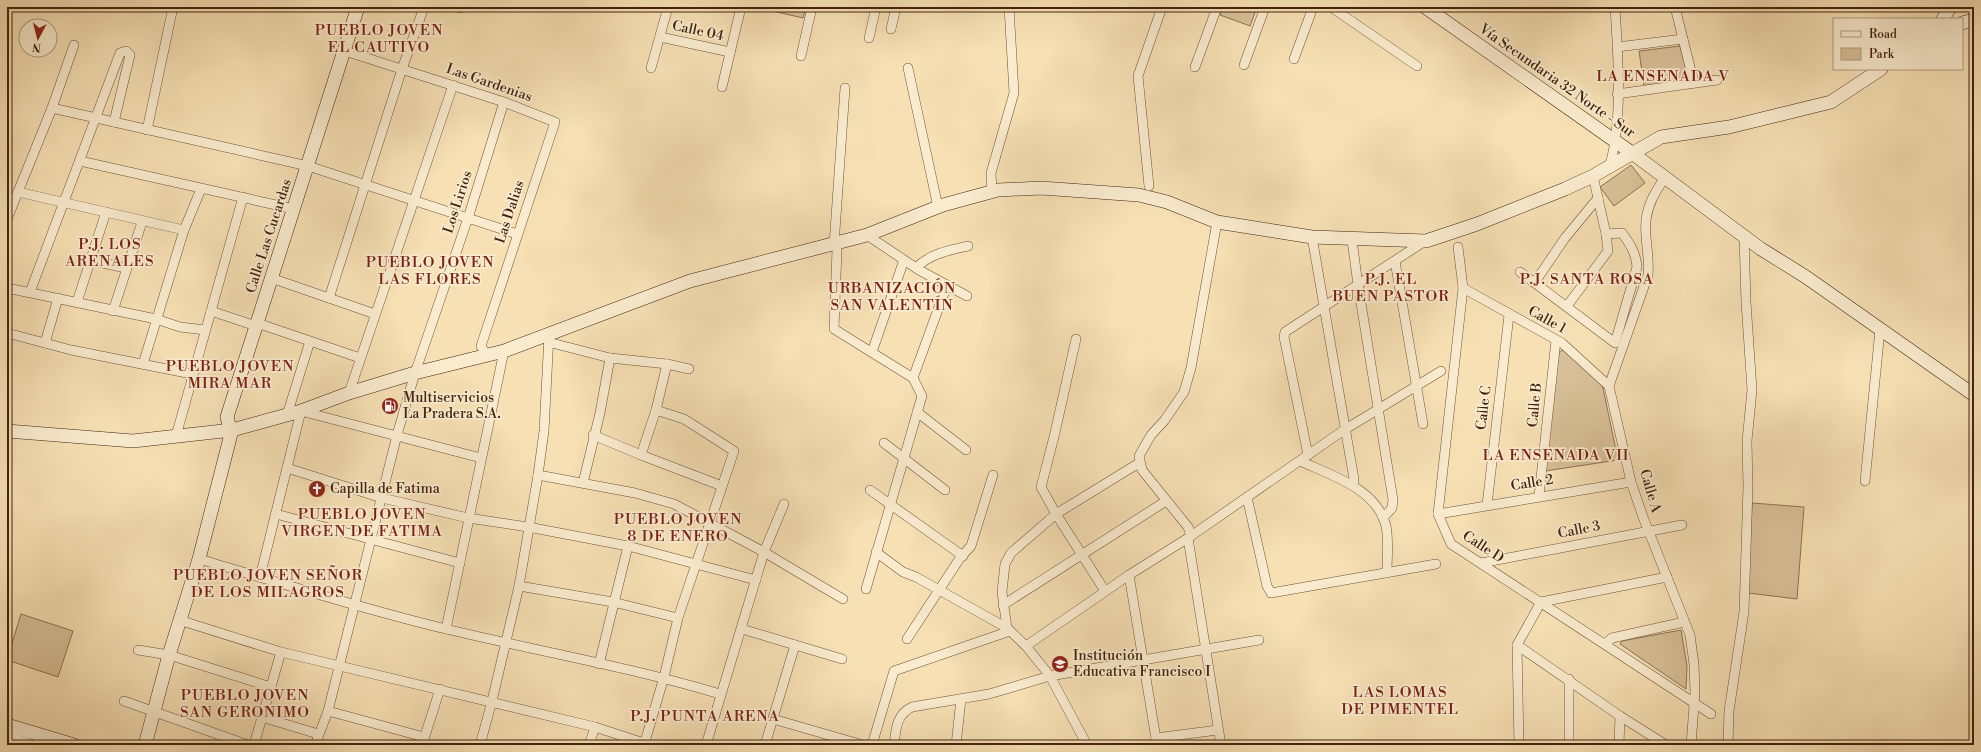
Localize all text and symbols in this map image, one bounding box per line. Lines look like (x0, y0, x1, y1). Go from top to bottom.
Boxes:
street label: Calle 04 (670, 17, 726, 45)
north arrow (18, 18, 58, 58)
legend (1833, 18, 1963, 70)
street label: Vía Secundaria 32 Norte - Sur (1475, 20, 1639, 142)
district label: PUEBLO JOVEN EL CAUTIVO (315, 21, 443, 57)
text: Road (1869, 27, 1897, 42)
text: N (31, 39, 42, 54)
text: Park (1869, 47, 1895, 62)
street label: Las Gardenias (444, 60, 534, 106)
district label: LA ENSENADA V (1596, 67, 1730, 86)
street label: Los Lirios (439, 168, 477, 236)
street label: Calle Las Cucardas (242, 177, 296, 295)
street label: Las Dalias (491, 178, 529, 246)
district label: P.J. LOS ARENALES (64, 235, 155, 271)
district label: PUEBLO JOVEN LAS FLORES (366, 253, 494, 289)
district label: P.J. EL BUEN PASTOR (1331, 270, 1450, 306)
district label: P.J. SANTA ROSA (1520, 270, 1654, 289)
district label: URBANIZACIÓN SAN VALENTÍN (828, 278, 956, 315)
street label: Calle 1 (1525, 302, 1569, 338)
district label: PUEBLO JOVEN MIRA MAR (166, 357, 294, 393)
street label: Calle B (1524, 382, 1546, 428)
street label: Calle C (1472, 385, 1496, 431)
place label: Multiservicios La Pradera S.A. (403, 389, 501, 423)
fuel station icon: Multiservicios La Pradera S.A. (380, 396, 400, 416)
district label: LA ENSENADA VII (1482, 446, 1630, 465)
street label: Calle A (1635, 467, 1665, 515)
street label: Calle 2 (1509, 471, 1555, 495)
church icon: Capilla de Fatima (307, 479, 327, 499)
place label: Capilla de Fatima (330, 480, 441, 498)
district label: PUEBLO JOVEN VIRGEN DE FATIMA (280, 505, 443, 541)
district label: PUEBLO JOVEN 8 DE ENERO (614, 510, 742, 546)
street label: Calle 3 (1556, 517, 1602, 543)
street label: Calle D (1459, 527, 1507, 567)
district label: PUEBLO JOVEN SEÑOR DE LOS MILAGROS (173, 565, 363, 602)
place label: Institución Educativa Francisco I (1073, 647, 1211, 681)
school or university icon: Institución Educativa Francisco I (1050, 654, 1070, 674)
district label: LAS LOMAS DE PIMENTEL (1341, 683, 1459, 719)
district label: PUEBLO JOVEN SAN GERONIMO (180, 686, 310, 722)
district label: P.J. PUNTA ARENA (630, 707, 780, 726)

